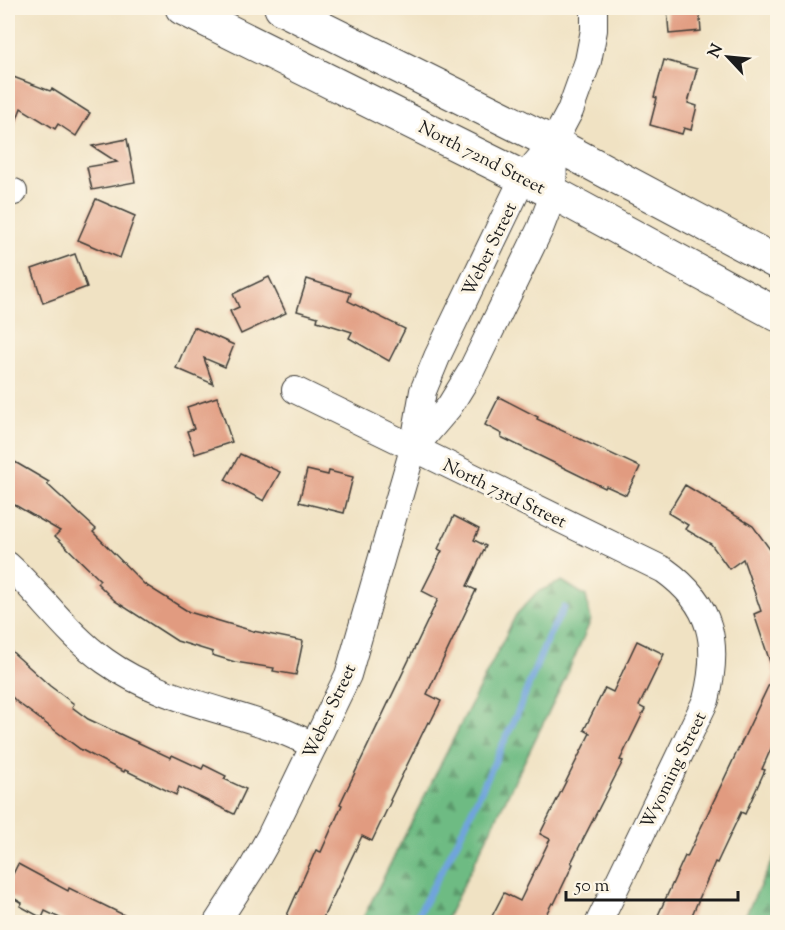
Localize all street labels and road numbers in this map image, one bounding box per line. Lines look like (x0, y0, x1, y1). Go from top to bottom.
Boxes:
street label: North 72nd Street (413, 116, 549, 202)
street label: Weber Street (457, 198, 525, 301)
street label: North 73rd Street (438, 454, 570, 536)
street label: Weber Street (298, 660, 364, 763)
street label: Wyoming Street (635, 708, 714, 834)

